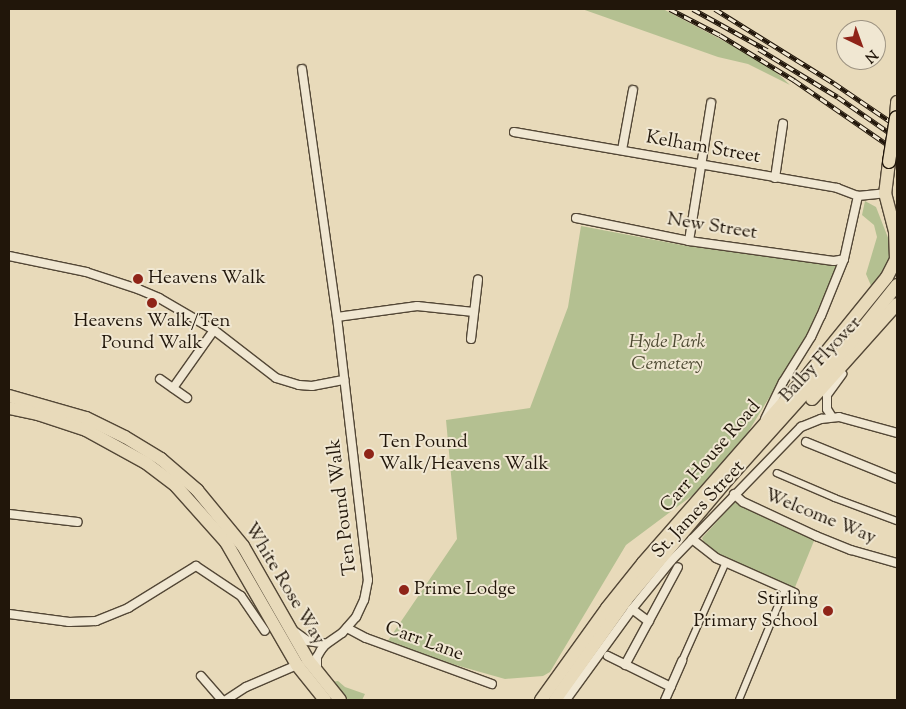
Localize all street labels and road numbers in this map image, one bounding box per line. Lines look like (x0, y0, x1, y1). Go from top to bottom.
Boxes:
street label: Kelham Street (644, 127, 762, 169)
street label: New Street (665, 209, 759, 245)
street label: Balby Flyover (775, 312, 867, 408)
street label: Carr House Road (656, 396, 766, 518)
street label: Ten Pound Walk (323, 437, 363, 577)
street label: St. James Street (648, 456, 750, 564)
street label: Welcome Way (761, 484, 879, 550)
street label: White Rose Way (239, 519, 329, 649)
street label: Carr Lane (382, 617, 466, 667)

